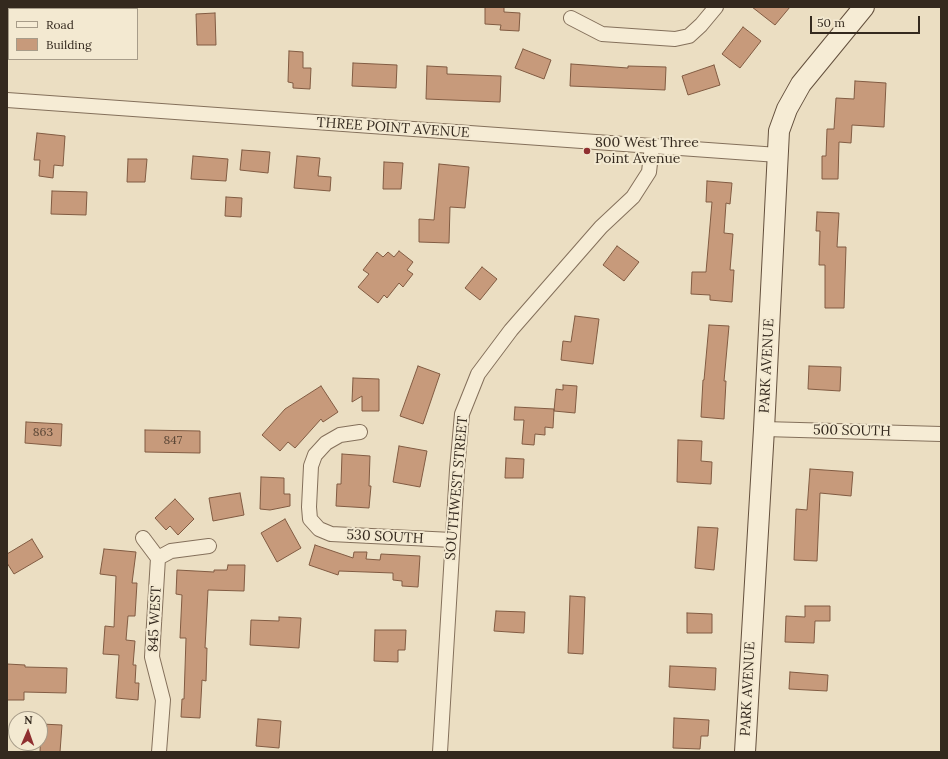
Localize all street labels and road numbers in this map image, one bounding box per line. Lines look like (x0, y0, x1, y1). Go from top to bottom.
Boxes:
street label: THREE POINT AVENUE (316, 114, 470, 142)
street label: PARK AVENUE (756, 318, 778, 414)
street label: SOUTHWEST STREET (442, 415, 472, 561)
street label: 500 SOUTH (813, 422, 891, 440)
street label: 530 SOUTH (346, 527, 424, 547)
street label: 845 WEST (145, 585, 165, 653)
street label: PARK AVENUE (737, 641, 759, 737)

